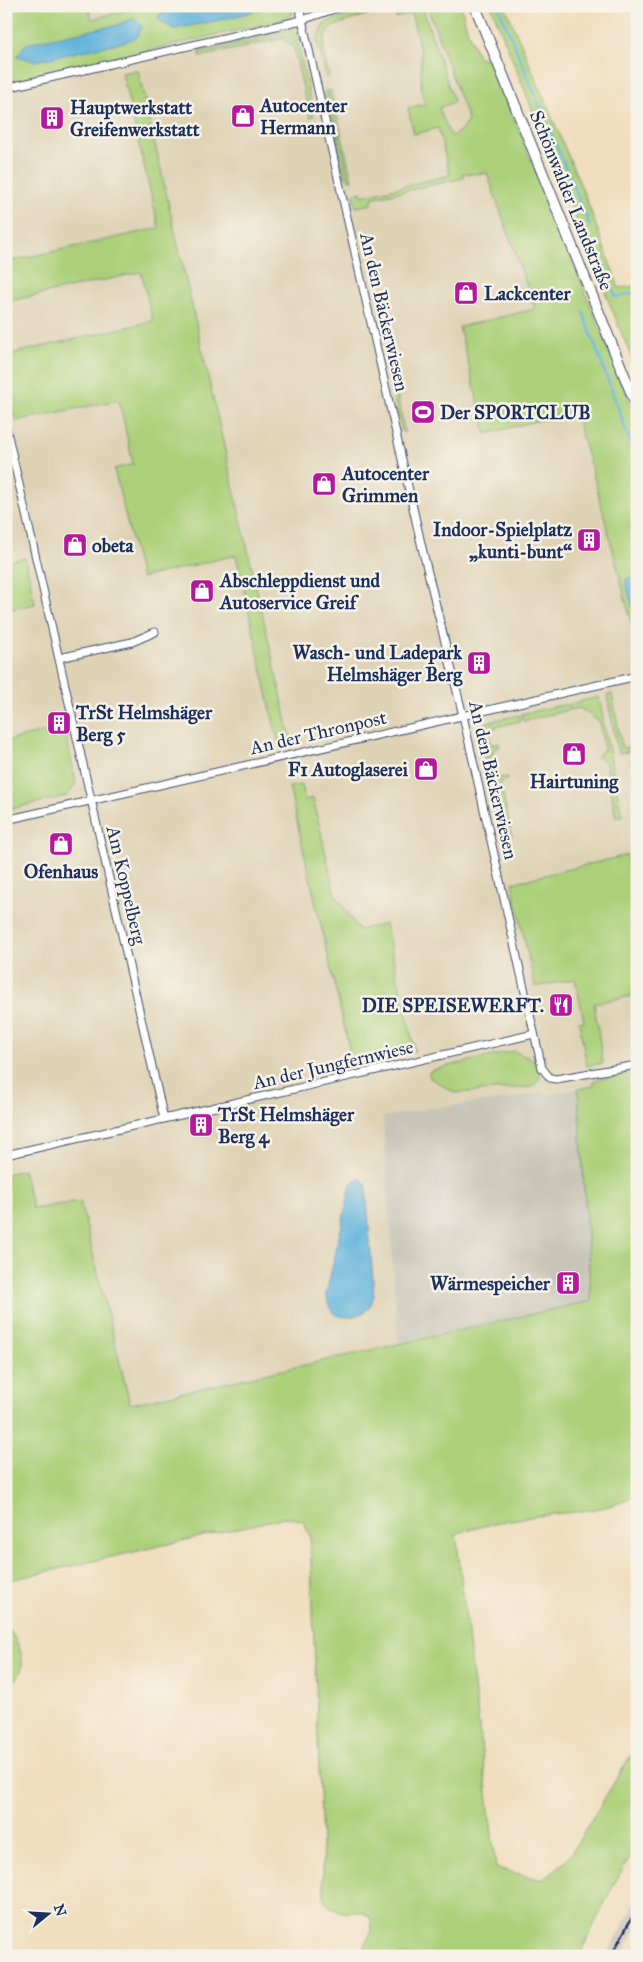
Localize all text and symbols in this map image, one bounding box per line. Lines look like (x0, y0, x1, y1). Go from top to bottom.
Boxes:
place label: Autocenter Hermann (258, 94, 348, 139)
place label: Hauptwerkstatt Greifenwerkstatt (70, 96, 200, 141)
shop icon: Autocenter Hermann (230, 103, 256, 129)
building icon: Hauptwerkstatt Greifenwerkstatt (39, 105, 65, 131)
street label: Schönwalder Landstraße (525, 107, 618, 294)
street label: An den Bäckerwiesen (355, 230, 414, 394)
shop icon: Lackcenter (453, 280, 479, 306)
place label: Lackcenter (484, 282, 572, 305)
sports icon: Der SPORTCLUB (410, 399, 436, 425)
place label: Der SPORTCLUB (440, 401, 590, 424)
place label: Autocenter Grimmen (340, 462, 430, 507)
shop icon: Autocenter Grimmen (311, 471, 337, 497)
place label: Indoor-Spielplatz „kunti-bunt“ (433, 518, 572, 563)
building icon: Indoor-Spielplatz „kunti-bunt“ (576, 527, 602, 553)
shop icon: obeta (62, 532, 88, 558)
place label: obeta (92, 534, 135, 557)
place label: Abschleppdienst und Autoservice Greif (218, 569, 381, 614)
shop icon: Abschleppdienst und Autoservice Greif (189, 578, 215, 604)
place label: Wasch- und Ladepark Helmshäger Berg (293, 641, 463, 687)
building icon: Wasch- und Ladepark Helmshäger Berg (466, 650, 492, 676)
street label: An den Bäckerwiesen (464, 698, 523, 862)
place label: TrSt Helmshäger Berg 5 (75, 701, 213, 747)
street label: An der Thronpost (247, 706, 389, 760)
building icon: TrSt Helmshäger Berg 5 (46, 710, 72, 736)
shop icon: Hairtuning (561, 741, 587, 767)
shop icon: F1 Autoglaserei (413, 756, 439, 782)
place label: F1 Autoglaserei (288, 758, 409, 782)
place label: Hairtuning (530, 770, 619, 794)
street label: Am Koppelberg (101, 823, 151, 947)
shop icon: Ofenhaus (48, 831, 74, 857)
place label: Ofenhaus (24, 860, 98, 883)
restaurant icon: DIE SPEISEWERFT. (548, 992, 574, 1018)
place label: DIE SPEISEWERFT. (362, 994, 544, 1017)
street label: An der Jungfernwiese (250, 1035, 416, 1095)
place label: TrSt Helmshäger Berg 4 (217, 1103, 355, 1149)
building icon: TrSt Helmshäger Berg 4 (188, 1112, 214, 1138)
building icon: Wärmespeicher (555, 1270, 581, 1296)
place label: Wärmespeicher (430, 1272, 551, 1296)
north arrow (22, 1890, 72, 1940)
text: N (50, 1902, 70, 1919)

